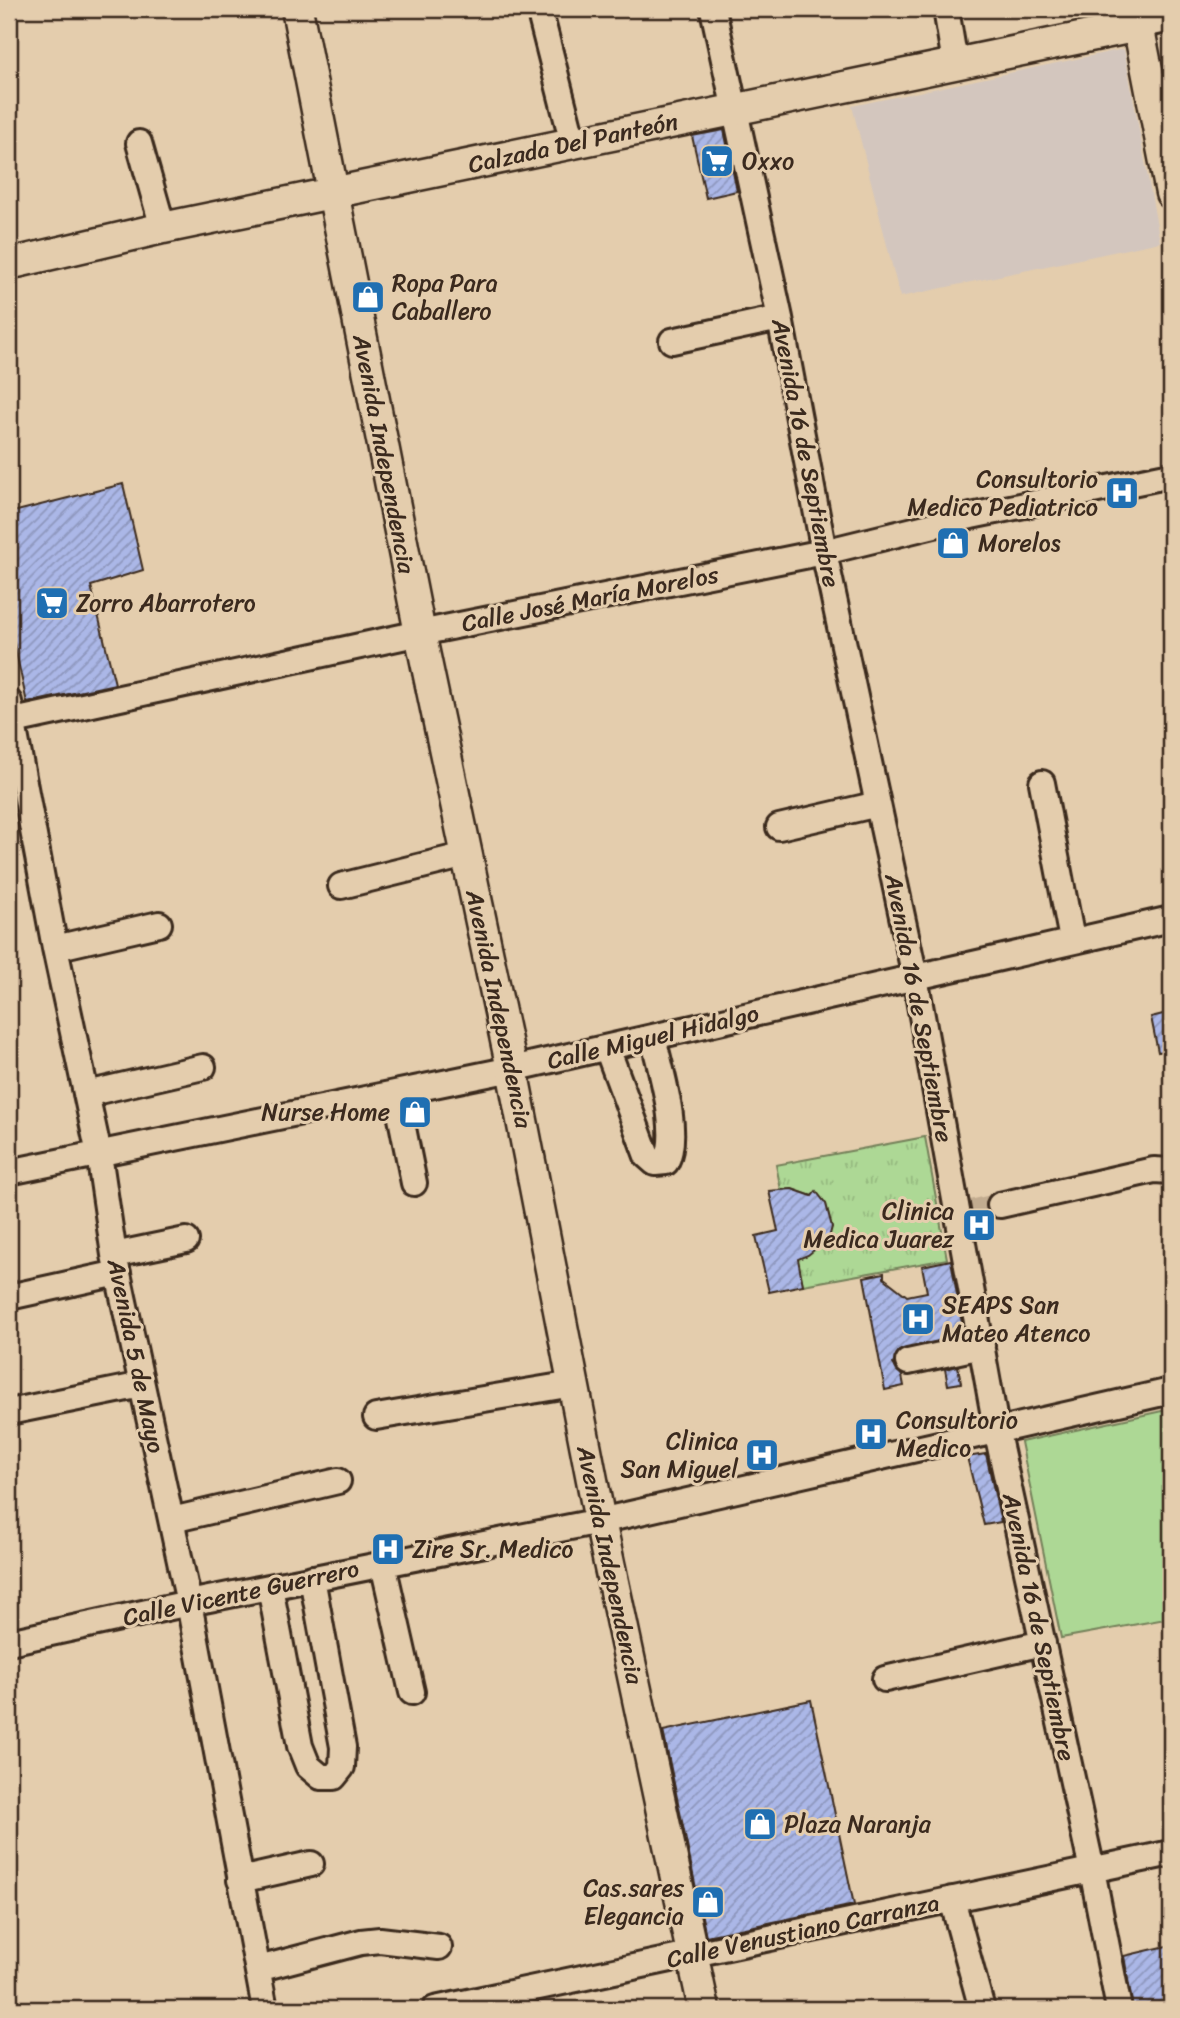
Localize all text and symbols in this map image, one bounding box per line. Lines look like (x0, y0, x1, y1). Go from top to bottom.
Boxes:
street label: Calzada Del Panteón (464, 100, 682, 186)
place label: Oxxo (742, 140, 794, 182)
supermarket icon: Oxxo (698, 142, 736, 180)
place label: Ropa Para Caballero (392, 262, 498, 332)
shop icon: Ropa Para Caballero (349, 278, 387, 316)
street label: Avenida 16 de Septiembre (759, 314, 853, 591)
street label: Avenida Independencia (340, 330, 428, 578)
place label: Consultorio Medico Pediatrico (907, 458, 1098, 528)
hospital icon: Consultorio Medico Pediatrico (1103, 474, 1141, 512)
place label: Morelos (978, 522, 1061, 564)
shop icon: Morelos (934, 524, 972, 562)
street label: Calle José María Morelos (458, 553, 723, 644)
place label: Zorro Abarrotero (76, 582, 256, 624)
supermarket icon: Zorro Abarrotero (33, 584, 71, 622)
street label: Avenida 16 de Septiembre (872, 869, 966, 1146)
street label: Avenida Independencia (453, 885, 545, 1133)
street label: Calle Miguel Hidalgo (543, 992, 763, 1082)
place label: Nurse Home (261, 1091, 390, 1133)
shop icon: Nurse Home (396, 1093, 434, 1131)
place label: Clinica Medica Juarez (804, 1190, 955, 1260)
hospital icon: Clinica Medica Juarez (960, 1206, 998, 1244)
street label: Avenida 5 de Mayo (95, 1254, 177, 1457)
place label: SEAPS San Mateo Atenco (942, 1284, 1090, 1354)
hospital icon: SEAPS San Mateo Atenco (899, 1300, 937, 1338)
place label: Consultorio Medico (896, 1399, 1018, 1469)
hospital icon: Consultorio Medico (852, 1415, 890, 1453)
place label: Clinica San Miguel (620, 1420, 739, 1490)
hospital icon: Clinica San Miguel (743, 1436, 781, 1474)
street label: Avenida Independencia (564, 1441, 656, 1689)
street label: Avenida 16 de Septiembre (990, 1488, 1088, 1765)
place label: Zire Sr. Medico (412, 1528, 573, 1570)
hospital icon: Zire Sr. Medico (369, 1530, 407, 1568)
street label: Calle Vicente Guerrero (119, 1547, 363, 1639)
place label: Plaza Naranja (784, 1803, 932, 1845)
shop icon: Plaza Naranja (741, 1805, 779, 1843)
place label: Cas.sares Elegancia (583, 1867, 685, 1937)
street label: Calle Venustiano Carranza (663, 1882, 943, 1980)
shop icon: Cas.sares Elegancia (689, 1883, 727, 1921)

